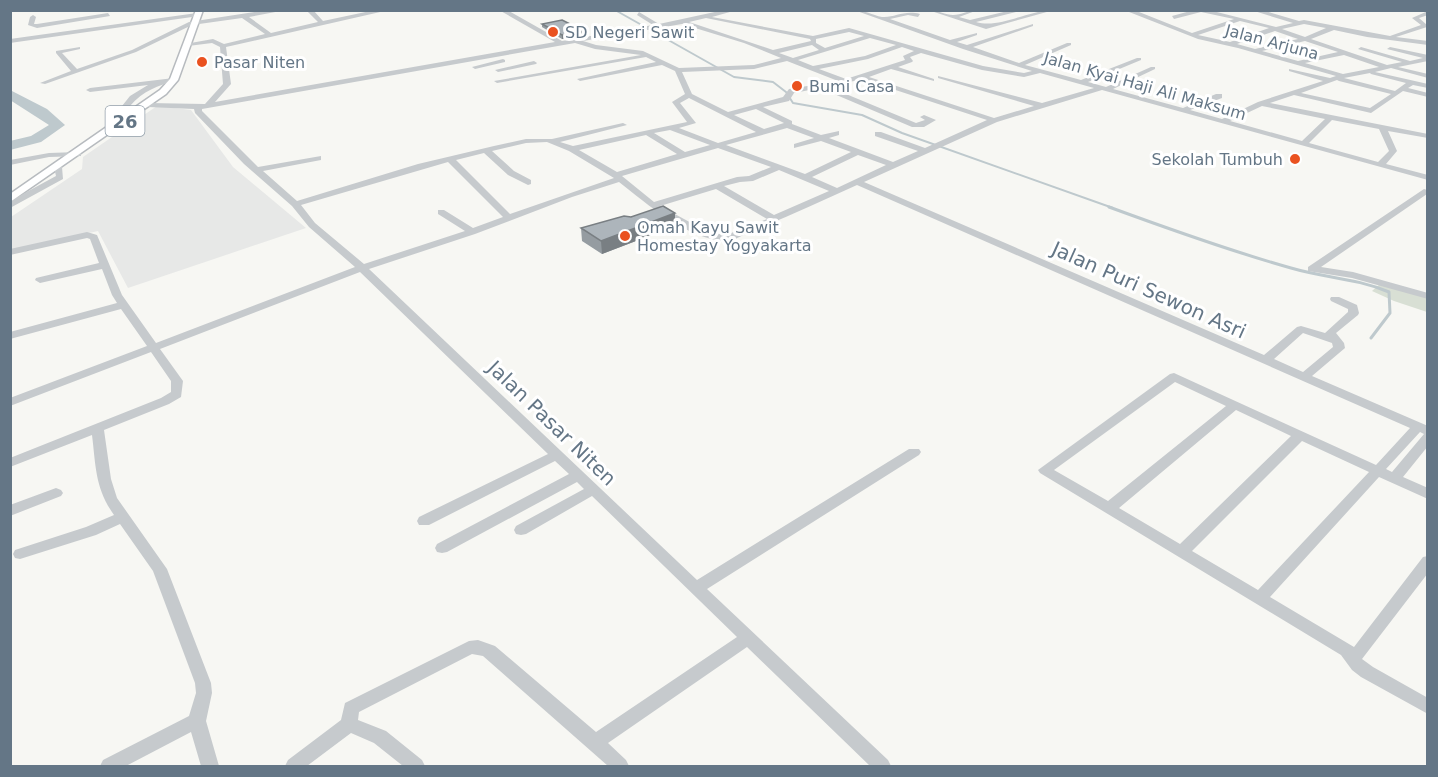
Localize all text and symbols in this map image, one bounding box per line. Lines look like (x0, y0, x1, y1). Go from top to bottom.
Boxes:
street label: Jalan Arjuna (1222, 20, 1321, 64)
place label: SD Negeri Sawit (565, 23, 694, 42)
marker: SD Negeri Sawit (546, 25, 560, 39)
street label: Jalan Kyai Haji Ali Maksum (1041, 48, 1248, 124)
place label: Pasar Niten (214, 53, 305, 72)
marker: Pasar Niten (195, 55, 209, 69)
place label: Bumi Casa (809, 77, 894, 96)
marker: Bumi Casa (790, 79, 804, 93)
road number: 26 (106, 106, 144, 136)
place label: Sekolah Tumbuh (1152, 150, 1283, 169)
marker: Sekolah Tumbuh (1288, 152, 1302, 166)
place label: Omah Kayu Sawit Homestay Yogyakarta (637, 218, 812, 255)
marker: Omah Kayu Sawit Homestay Yogyakarta (618, 229, 632, 243)
street label: Jalan Puri Sewon Asri (1046, 236, 1250, 344)
street label: Jalan Pasar Niten (481, 354, 621, 490)

